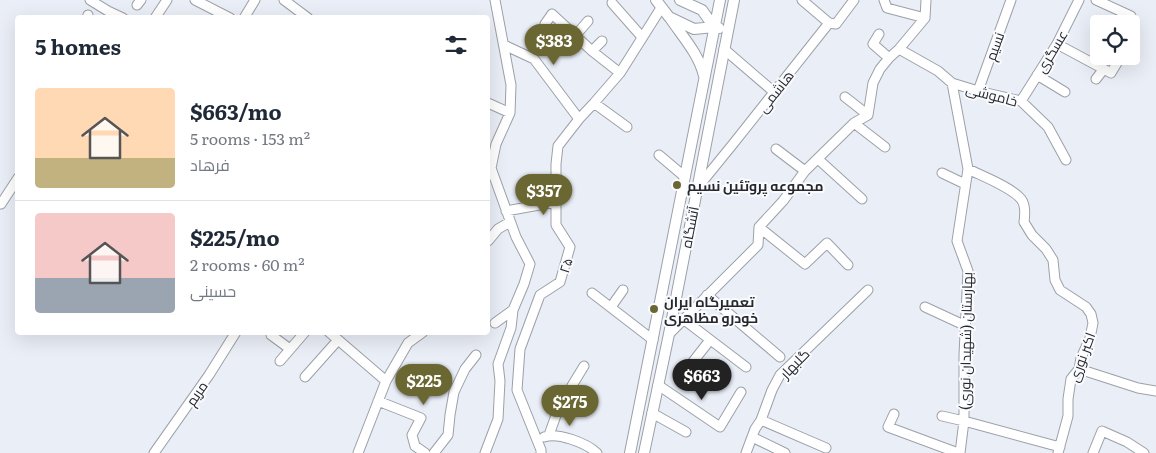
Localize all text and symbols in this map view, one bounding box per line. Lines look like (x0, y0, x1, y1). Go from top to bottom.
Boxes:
map controls (1090, 15, 1140, 65)
button: locate (1090, 15, 1140, 65)
pin: $383 (524, 23, 584, 66)
street label: عسگری (1030, 26, 1072, 76)
text: $383 (536, 28, 572, 52)
street label: نسیم (980, 29, 1009, 63)
text: 5 homes (35, 30, 121, 61)
icon: filters (442, 31, 470, 59)
street label: هاشمی (752, 66, 798, 116)
street label: خاموشی (964, 77, 1020, 111)
text: $663/mo (190, 95, 282, 126)
icon: home (75, 108, 135, 168)
text: 5 rooms · 153 m² (190, 126, 310, 150)
text: فرهاد (190, 152, 230, 176)
pin: $357 (514, 174, 574, 216)
place label: مجموعه پروتئین نسیم (687, 175, 823, 197)
text: $357 (526, 178, 562, 202)
marker: مجموعه پروتئین نسیم (671, 179, 683, 191)
street label: آتشگاه (675, 204, 703, 249)
text: $225/mo (190, 221, 280, 252)
icon: home (75, 233, 135, 293)
text: 2 rooms · 60 m² (190, 252, 305, 276)
street label: ۲۵ (553, 255, 577, 275)
street label: بهارستان (شهیدان نوری) (954, 272, 976, 410)
text: حسینی (190, 278, 236, 302)
place label: تعمیرگاه ایران خودرو مظاهری (664, 291, 758, 327)
marker: تعمیرگاه ایران خودرو مظاهری (648, 303, 660, 315)
street label: اکبر نوری (1063, 329, 1099, 385)
street label: گلبهار (774, 343, 813, 383)
pin: $663 (672, 358, 732, 401)
text: $663 (683, 363, 721, 387)
pin: $225 (394, 364, 454, 406)
text: $225 (406, 368, 442, 392)
street label: مریم (180, 377, 213, 410)
pin: $275 (540, 384, 600, 427)
text: $275 (552, 389, 588, 413)

